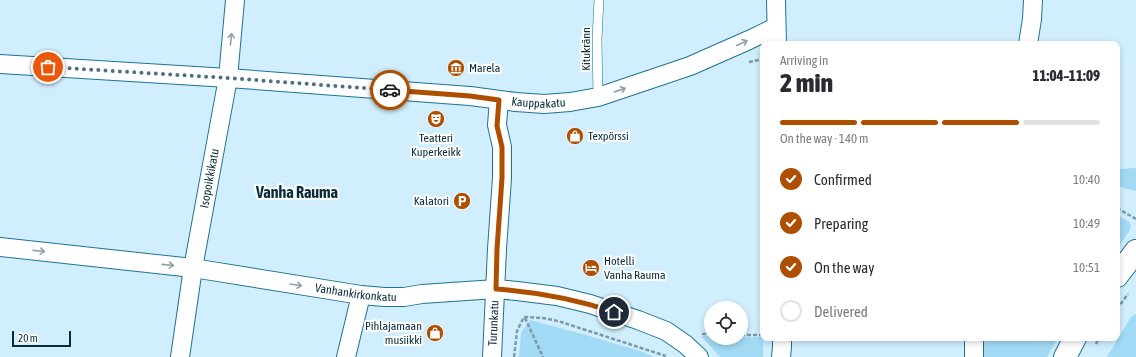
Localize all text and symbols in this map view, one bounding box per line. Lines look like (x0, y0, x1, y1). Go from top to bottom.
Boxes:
street label: Kitukränn (579, 27, 593, 71)
one-way arrow (228, 33, 235, 46)
one-way arrow (735, 39, 747, 47)
pin (31, 50, 65, 84)
text: Arriving in (780, 53, 828, 68)
icon: bag (37, 56, 59, 78)
museum icon: Marela (446, 58, 466, 78)
place label: Marela (469, 61, 500, 75)
text: 11:04–11:09 (1032, 67, 1100, 84)
text: 2 min (780, 68, 833, 98)
courier (370, 70, 410, 110)
icon: car (379, 79, 401, 101)
one-way arrow (614, 86, 627, 93)
street label: Kauppakatu (511, 94, 566, 111)
theatre icon: Teatteri Kuperkeikk (426, 109, 446, 129)
shop icon: Texpörssi (565, 126, 585, 146)
place label: Texpörssi (588, 129, 629, 143)
place label: Teatteri Kuperkeikk (411, 131, 462, 159)
text: On the way · 140 m (780, 131, 868, 146)
street label: Isopoikkikatu (197, 147, 222, 209)
icon: check (780, 168, 802, 190)
text: Confirmed (814, 171, 872, 188)
text: 10:40 (1073, 172, 1100, 187)
district label: Vanha Rauma (255, 183, 338, 201)
parking icon: Kalatori (452, 191, 472, 211)
place label: Kalatori (414, 194, 449, 208)
icon: check (780, 212, 802, 234)
text: Preparing (814, 215, 868, 232)
text: 10:49 (1073, 216, 1100, 231)
one-way arrow (32, 247, 45, 255)
place label: Hotelli Vanha Rauma (604, 254, 666, 282)
icon: check (780, 256, 802, 278)
hotel icon: Hotelli Vanha Rauma (581, 258, 601, 278)
text: On the way (814, 259, 875, 276)
text: 10:51 (1073, 260, 1100, 275)
one-way arrow (161, 262, 174, 269)
one-way arrow (290, 281, 303, 289)
street label: Vanhankirkonkatu (314, 281, 397, 304)
pin (597, 295, 631, 329)
street label: Turunkatu (486, 300, 502, 346)
icon: home (603, 301, 625, 323)
map controls (704, 301, 748, 345)
button: locate (704, 301, 748, 345)
text: Delivered (814, 303, 868, 320)
place label: Pihlajamaan musiikki (365, 319, 422, 347)
shop icon: Pihlajamaan musiikki (425, 323, 445, 343)
scale bar (12, 329, 71, 348)
text: 20 m (18, 332, 38, 344)

